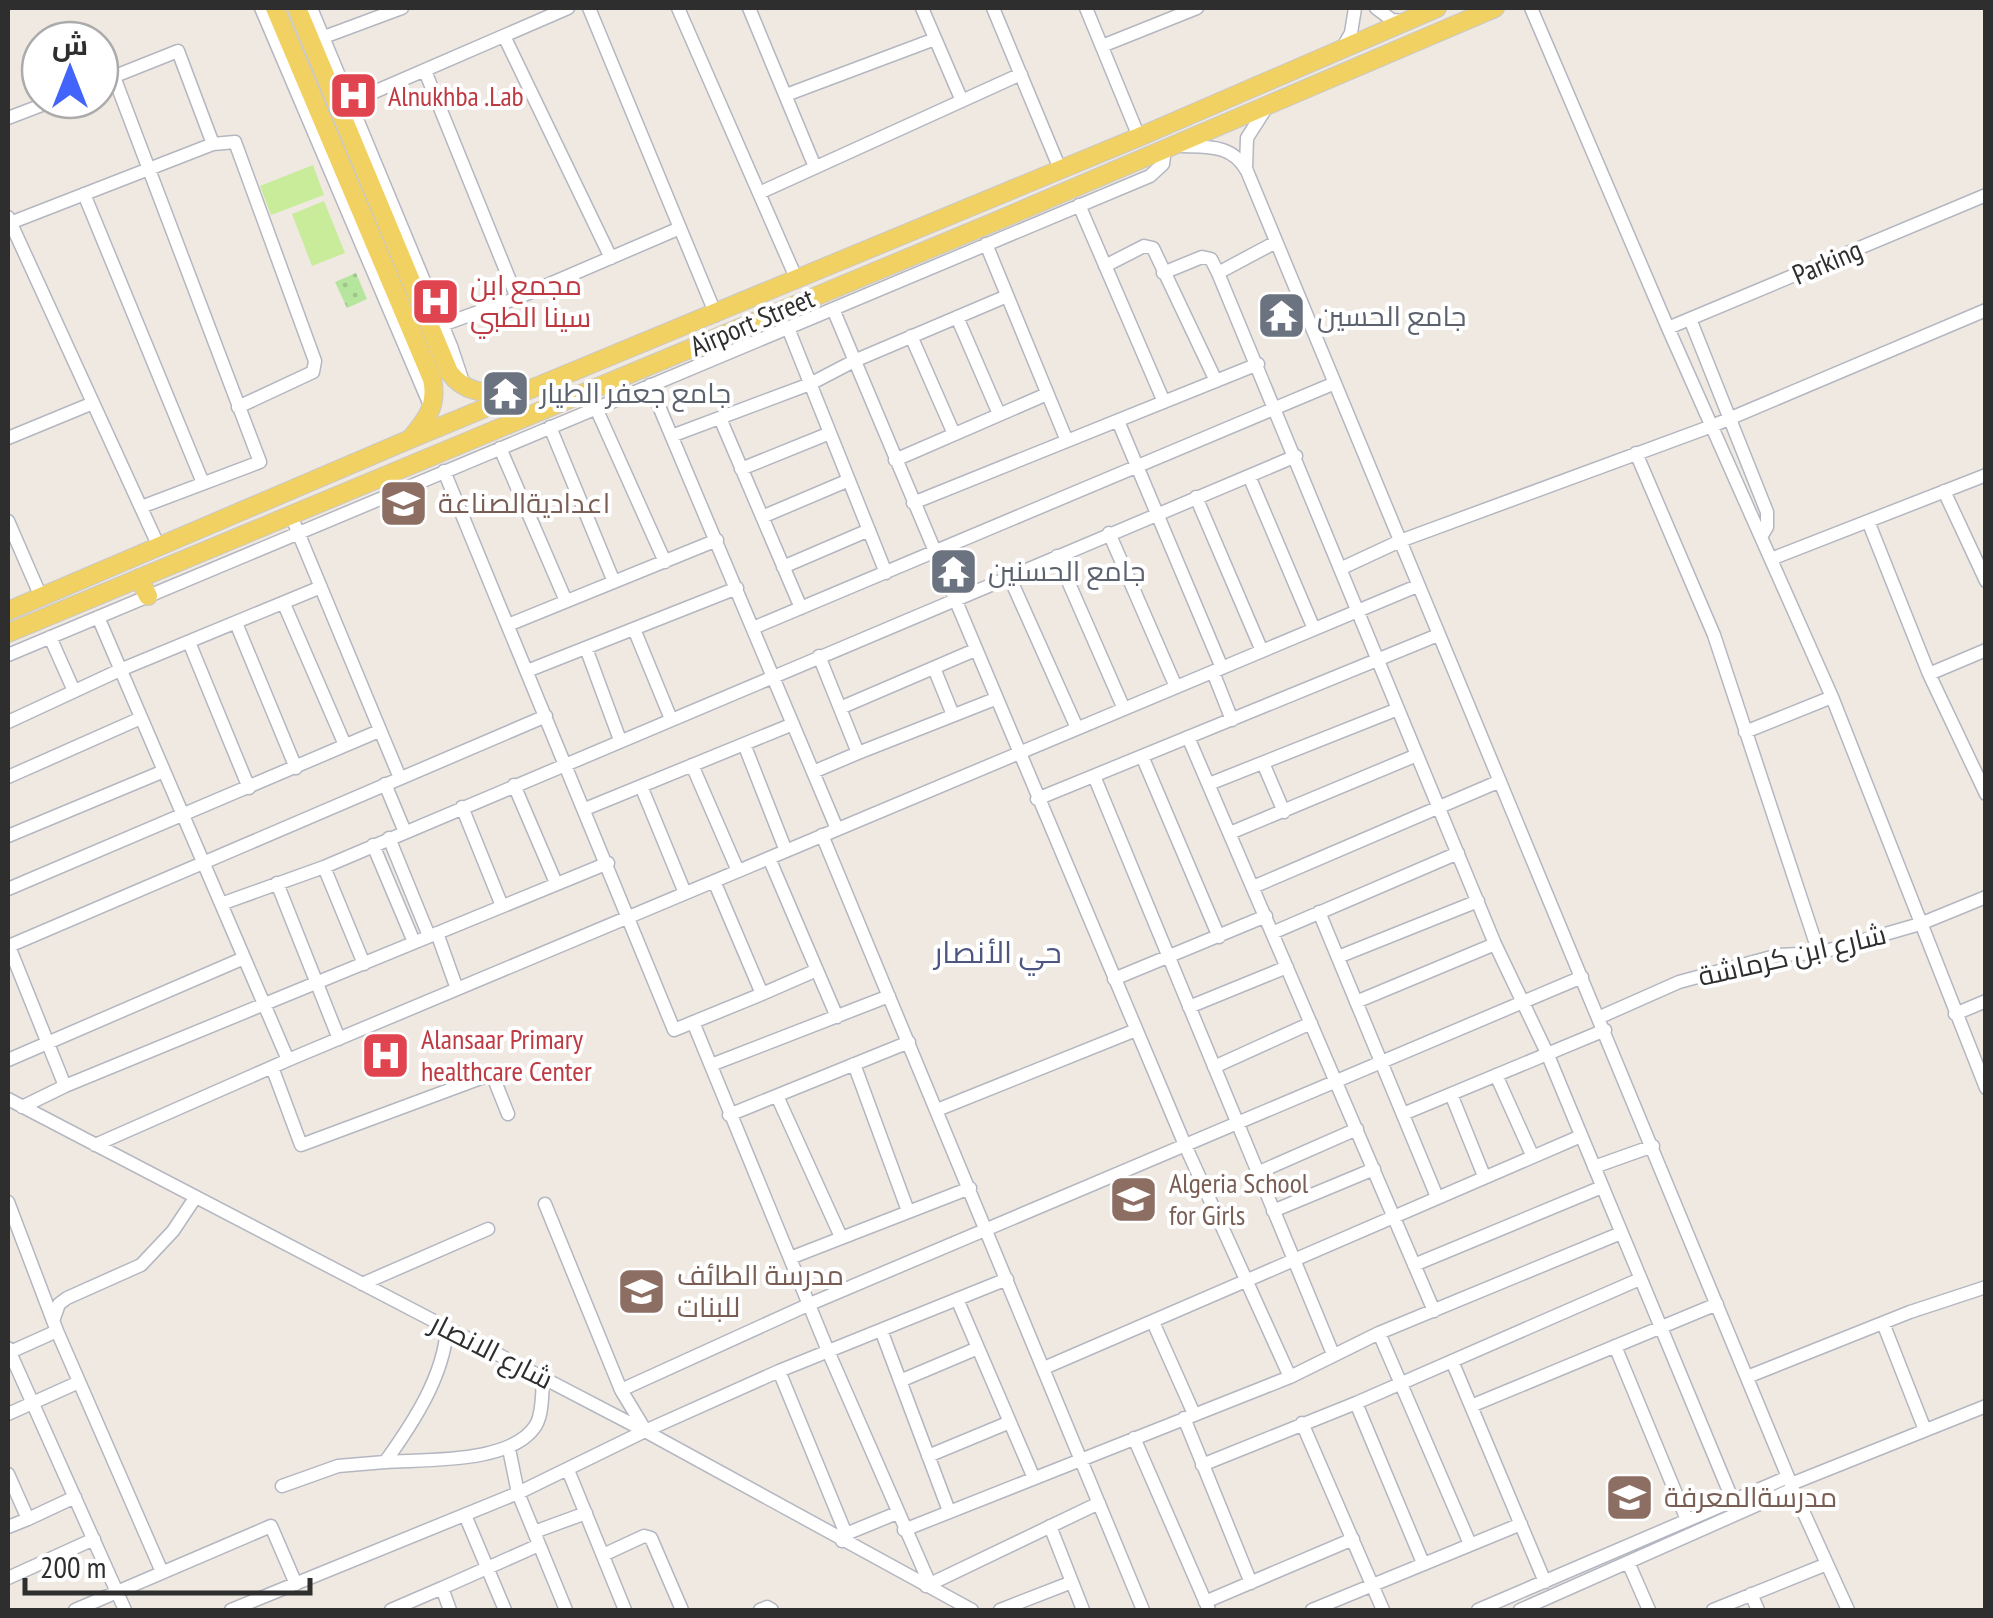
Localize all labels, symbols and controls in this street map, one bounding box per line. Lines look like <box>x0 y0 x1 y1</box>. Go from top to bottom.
north arrow <box>20 20 120 120</box>
text: ش <box>52 26 88 63</box>
hospital icon: Alnukhba .Lab <box>327 70 379 122</box>
place label: Alnukhba .Lab <box>388 77 524 114</box>
street label: Parking <box>1786 230 1867 293</box>
place label: مجمع ابن سينا الطبي <box>470 266 591 339</box>
hospital icon: مجمع ابن سينا الطبي <box>409 275 461 327</box>
street label: Airport Street <box>684 279 820 364</box>
temple icon: جامع الحسين <box>1256 290 1308 342</box>
place label: جامع الحسين <box>1317 297 1466 335</box>
temple icon: جامع جعفر الطيار <box>479 367 531 419</box>
place label: جامع جعفر الطيار <box>538 374 731 412</box>
school or university icon: اعداديةالصناعة <box>377 477 429 529</box>
place label: اعداديةالصناعة <box>438 484 610 521</box>
temple icon: جامع الحسنين <box>927 545 979 597</box>
place label: جامع الحسنين <box>988 552 1146 590</box>
street label: شارع ابن كرماشة <box>1694 915 1890 995</box>
district label: حي الأنصار <box>932 932 1062 976</box>
place label: Alansaar Primary healthcare Center <box>421 1020 592 1089</box>
hospital icon: Alansaar Primary healthcare Center <box>360 1029 412 1081</box>
place label: Algeria School for Girls <box>1169 1164 1309 1233</box>
school or university icon: Algeria School for Girls <box>1108 1173 1160 1225</box>
place label: مدرسة الطائف للبنات <box>677 1256 844 1325</box>
school or university icon: مدرسة الطائف للبنات <box>616 1265 668 1317</box>
street label: شارع الانصار <box>422 1303 560 1398</box>
school or university icon: مدرسةالمعرفة <box>1603 1471 1655 1523</box>
place label: مدرسةالمعرفة <box>1664 1478 1837 1515</box>
scale bar <box>25 1533 310 1595</box>
text: 200 m <box>40 1547 106 1586</box>

